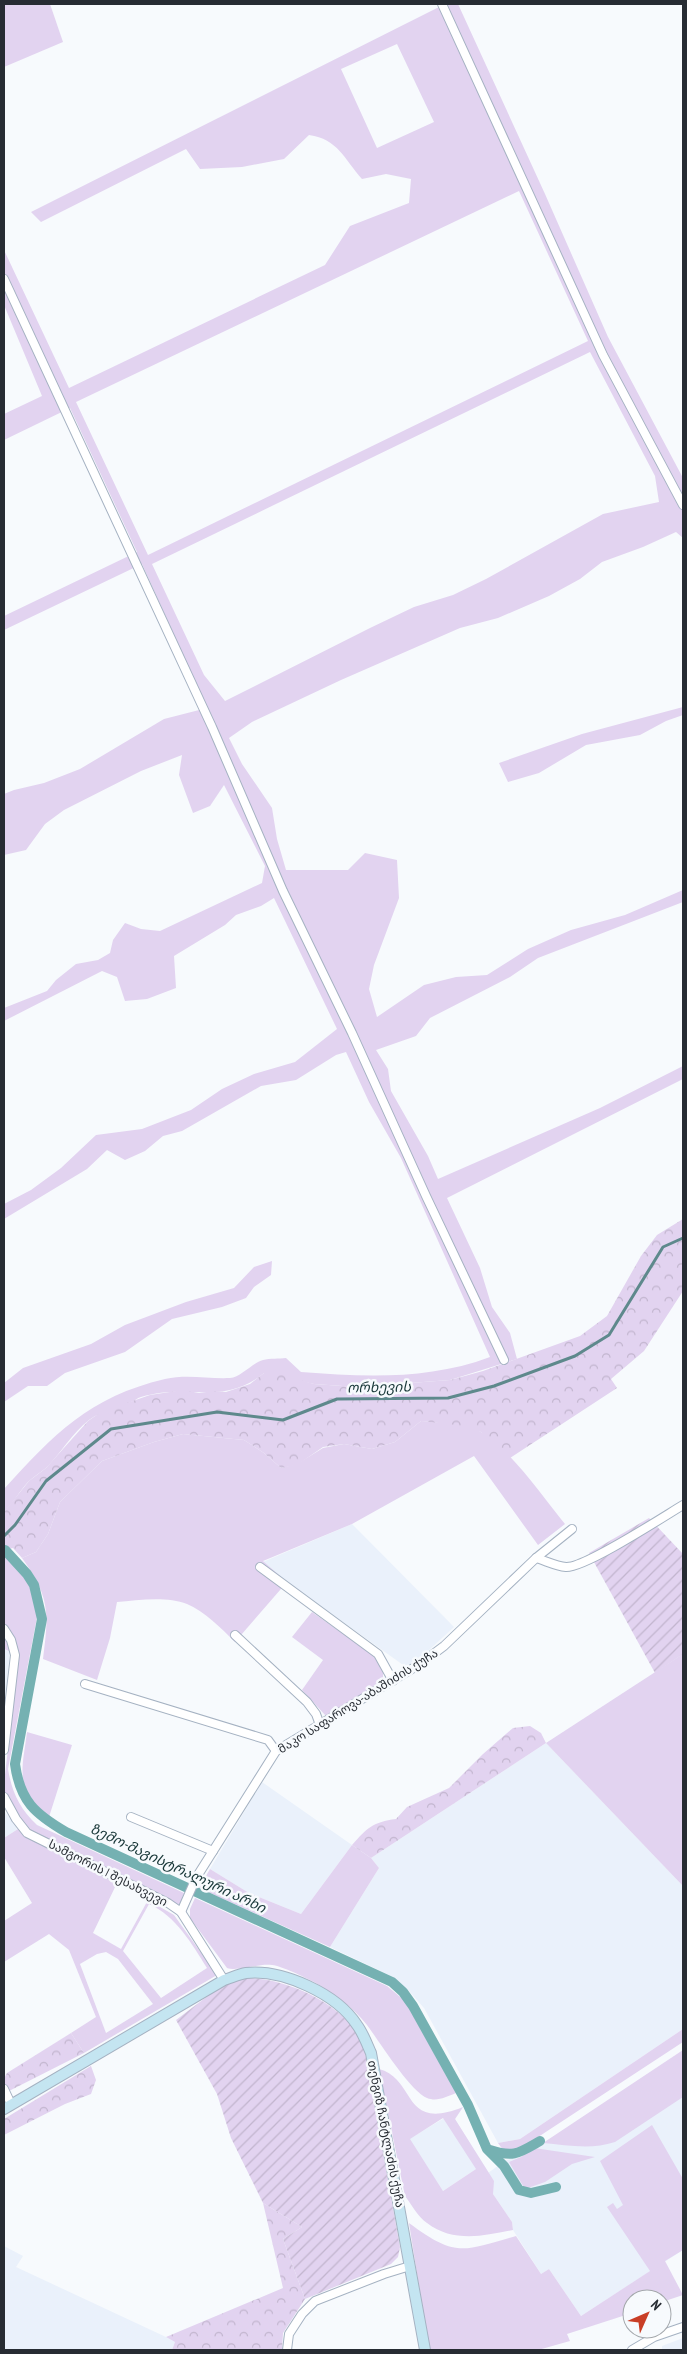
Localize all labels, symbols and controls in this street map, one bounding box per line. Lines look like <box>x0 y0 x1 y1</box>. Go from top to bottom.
water label: ორხევის <box>347 1377 411 1397</box>
street label: მაკო საფაროვა-აბაშიძის ქუჩა <box>275 1645 441 1756</box>
water label: ზემო-მაგისტრალური არხი <box>87 1819 270 1917</box>
street label: სამგორის I შესახვევი <box>46 1836 170 1909</box>
street label: თენგიზ ჩანტლაძის ქუჩა <box>364 2059 408 2209</box>
north arrow <box>622 2289 672 2339</box>
text: N <box>647 2296 665 2314</box>

